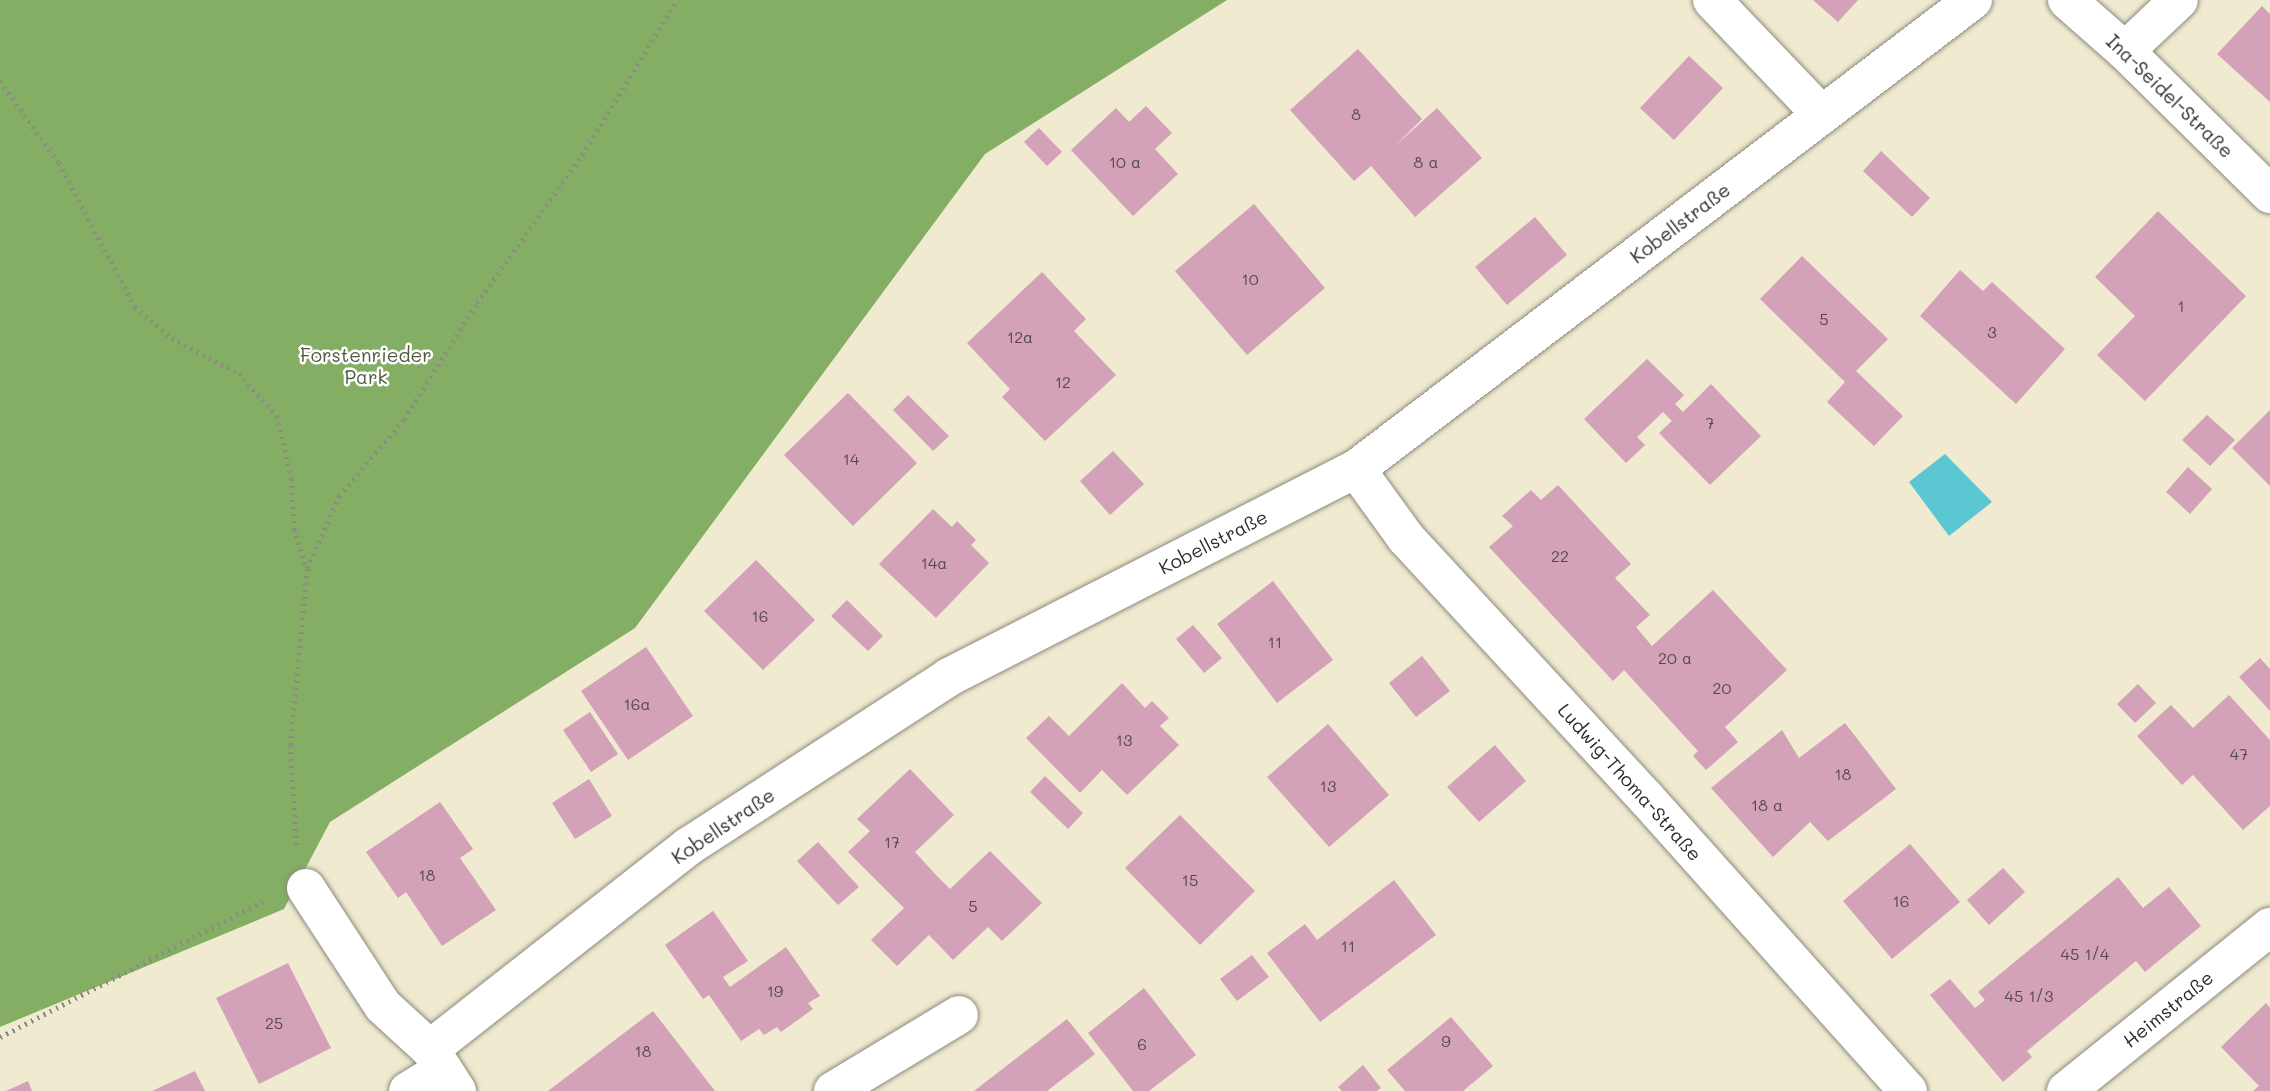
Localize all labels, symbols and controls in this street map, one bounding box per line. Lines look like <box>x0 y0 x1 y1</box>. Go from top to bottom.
street label: Ina-Seidel-Straße <box>2102 30 2238 162</box>
house number: 8 <box>1351 104 1361 124</box>
house number: 10 a <box>1109 152 1141 172</box>
house number: 8 a <box>1414 152 1438 172</box>
street label: Kobellstraße <box>1626 178 1734 268</box>
house number: 10 <box>1241 269 1259 289</box>
house number: 1 <box>2177 296 2185 316</box>
house number: 5 <box>1819 309 1829 329</box>
house number: 3 <box>1987 322 1997 342</box>
house number: 12a <box>1007 327 1033 347</box>
park label: Forstenrieder Park <box>300 344 432 388</box>
house number: 12 <box>1055 372 1071 392</box>
house number: 7 <box>1706 413 1714 433</box>
house number: 14 <box>843 449 859 469</box>
street label: Kobellstraße <box>1155 505 1271 579</box>
house number: 22 <box>1551 546 1569 566</box>
house number: 14a <box>921 553 947 573</box>
house number: 16 <box>752 606 768 626</box>
house number: 11 <box>1268 632 1282 652</box>
house number: 20 a <box>1658 648 1692 668</box>
house number: 20 <box>1713 678 1731 698</box>
house number: 16a <box>624 694 650 714</box>
street label: Ludwig-Thoma-Straße <box>1553 699 1707 865</box>
house number: 13 <box>1116 730 1132 750</box>
house number: 47 <box>2230 744 2248 764</box>
house number: 18 <box>1835 764 1851 784</box>
house number: 13 <box>1320 776 1336 796</box>
street label: Kobellstraße <box>667 783 779 869</box>
house number: 18 a <box>1751 795 1783 815</box>
house number: 17 <box>884 832 900 852</box>
house number: 18 <box>419 865 435 885</box>
house number: 15 <box>1182 870 1198 890</box>
house number: 16 <box>1893 891 1909 911</box>
house number: 5 <box>968 896 978 916</box>
house number: 11 <box>1341 936 1355 956</box>
house number: 45 1/4 <box>2061 944 2109 964</box>
street label: Heimstraße <box>2118 966 2218 1052</box>
house number: 19 <box>767 981 783 1001</box>
house number: 45 1/3 <box>2005 986 2053 1006</box>
house number: 25 <box>265 1013 283 1033</box>
house number: 9 <box>1441 1031 1451 1051</box>
house number: 6 <box>1137 1034 1147 1054</box>
house number: 18 <box>635 1041 651 1061</box>

